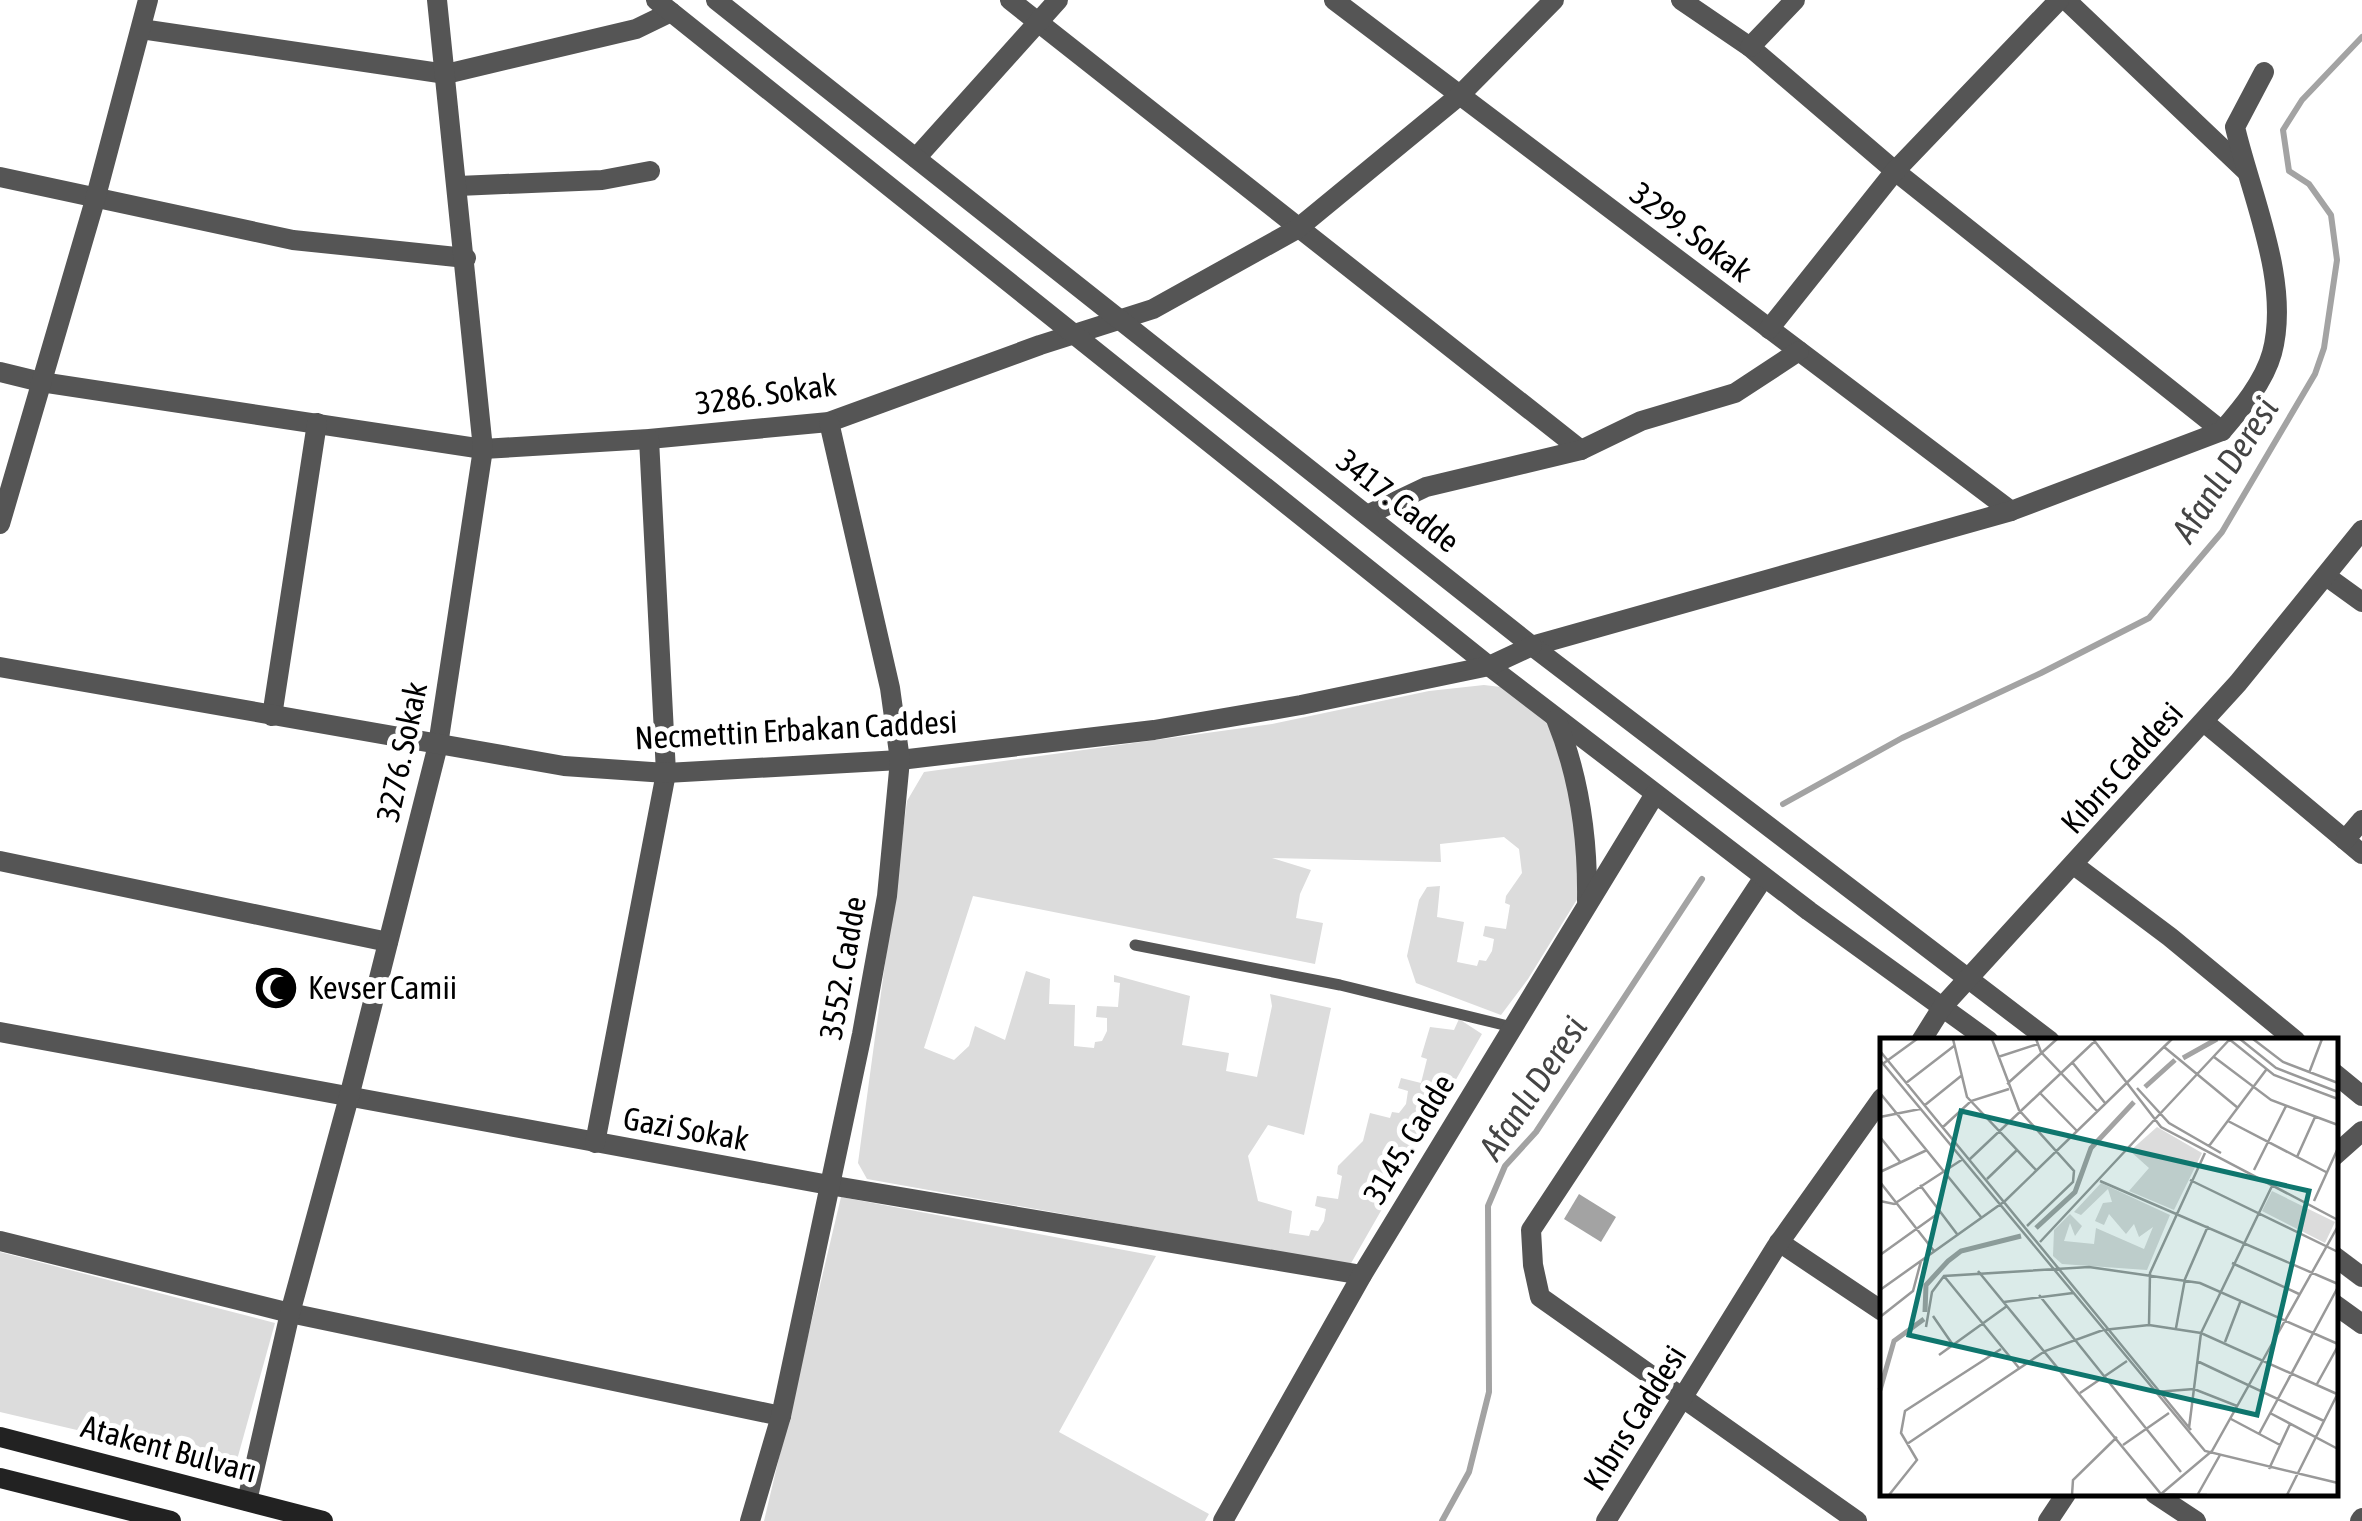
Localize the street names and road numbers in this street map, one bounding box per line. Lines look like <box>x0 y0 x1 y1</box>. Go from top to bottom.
street label: 3299. Sokak <box>1624 174 1759 289</box>
street label: 3286. Sokak <box>693 365 839 422</box>
street label: 3417. Cadde <box>1330 442 1467 560</box>
street label: 3276. Sokak <box>369 679 434 825</box>
street label: Kıbrıs Caddesi <box>2053 695 2190 841</box>
street label: Necmettin Erbakan Caddesi <box>634 703 958 756</box>
street label: 3552. Cadde <box>812 894 873 1042</box>
street label: 3145. Cadde <box>1356 1067 1462 1210</box>
street label: Gazi Sokak <box>621 1099 752 1158</box>
street label: Kıbrıs Caddesi <box>1576 1339 1694 1497</box>
street label: Atakent Bulvarı <box>77 1407 261 1490</box>

